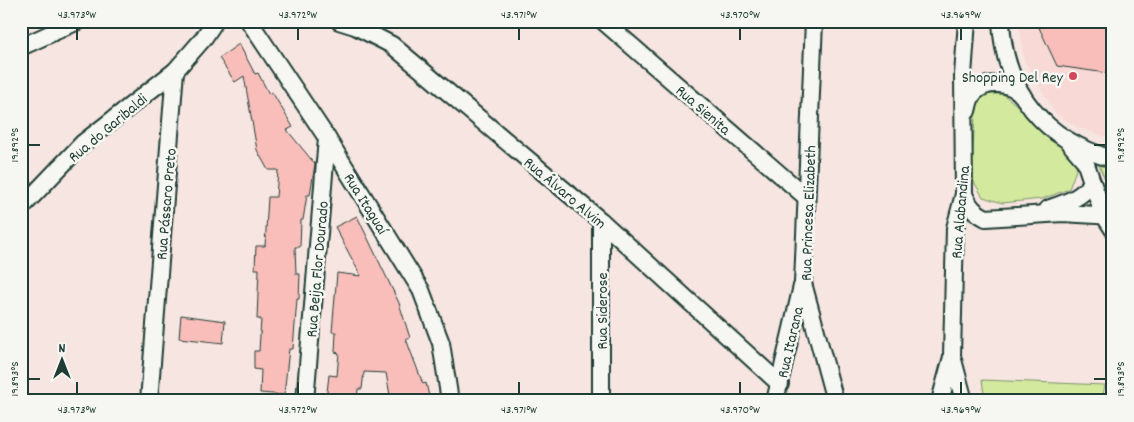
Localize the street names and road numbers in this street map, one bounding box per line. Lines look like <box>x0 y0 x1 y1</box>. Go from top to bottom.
street label: Rua Sienita <box>670 80 735 142</box>
street label: Rua do Garibaldi <box>64 89 153 169</box>
street label: Rua Princesa Elizabeth <box>796 145 823 281</box>
street label: Rua Pássaro Preto <box>151 147 184 261</box>
street label: Rua Álvaro Alvim <box>518 152 611 236</box>
street label: Rua Alabandina <box>946 164 977 260</box>
street label: Rua Itaguaí <box>337 169 393 240</box>
street label: Rua Beija Flor Dourado <box>301 200 336 338</box>
street label: Rua Siderose <box>592 272 615 350</box>
street label: Rua Itarana <box>772 304 811 381</box>

